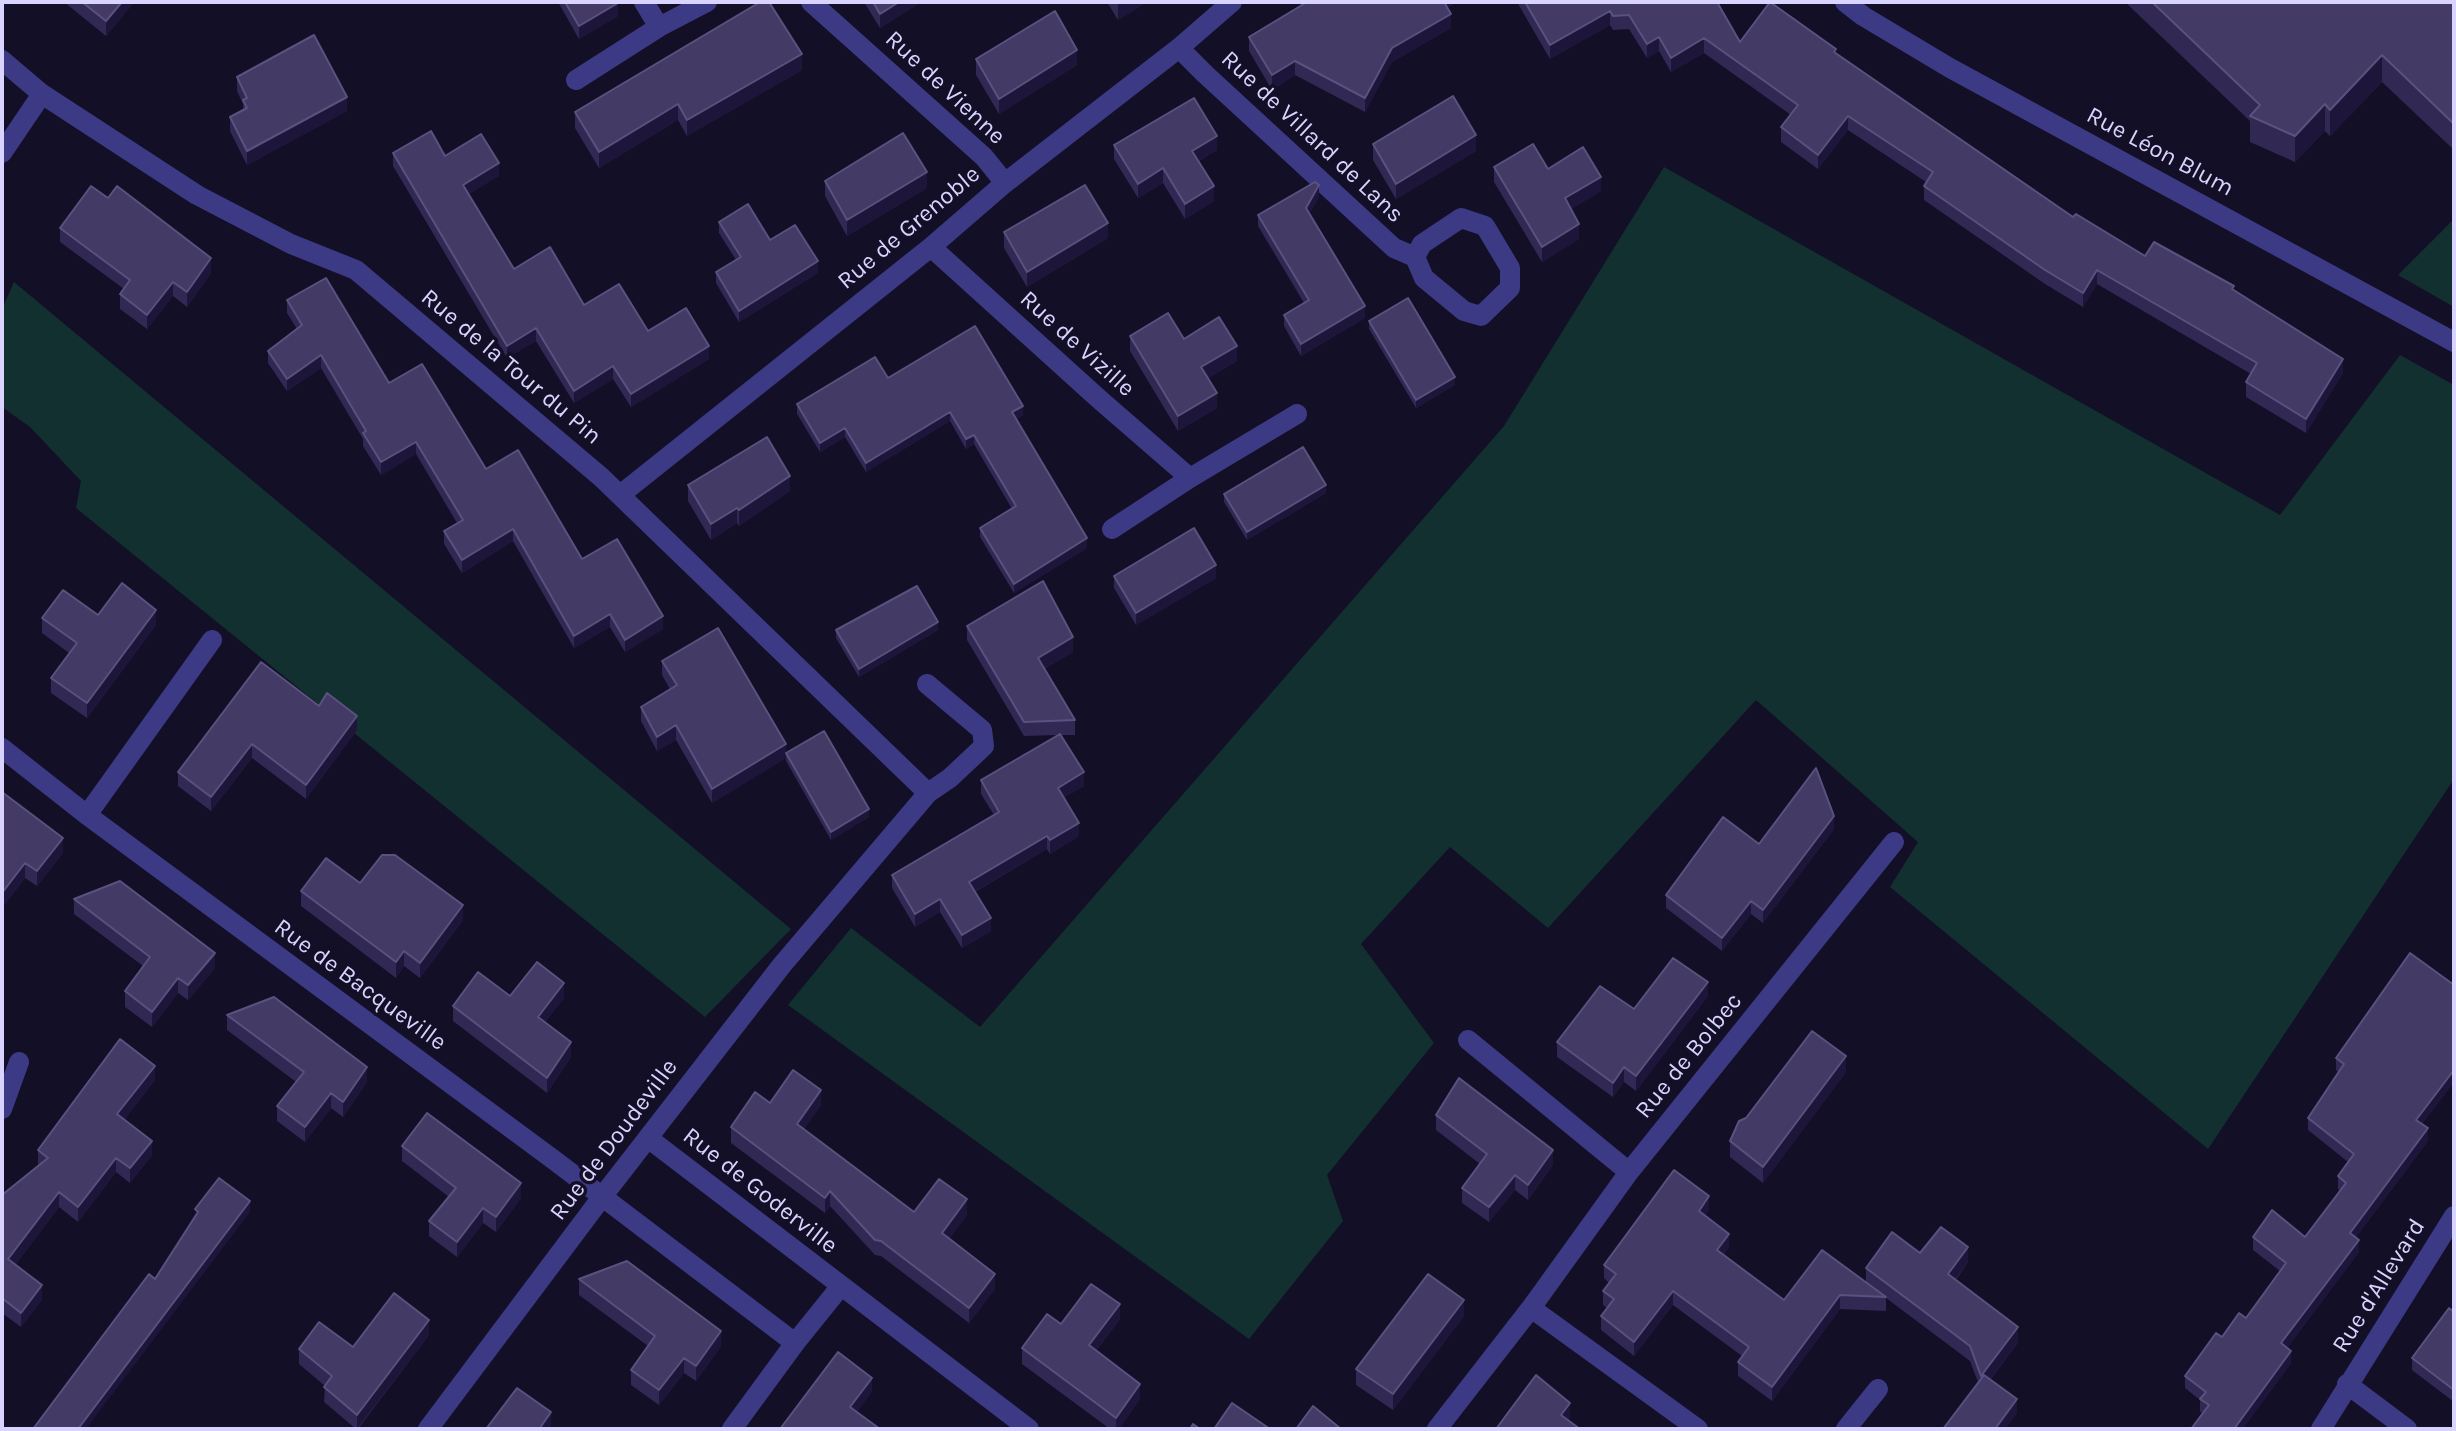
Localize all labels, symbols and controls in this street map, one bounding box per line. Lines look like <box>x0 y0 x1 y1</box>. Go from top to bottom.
street label: Rue de Vienne <box>879 25 1011 151</box>
street label: Rue de Villard de Lans <box>1215 45 1409 229</box>
street label: Rue Léon Blum <box>2081 101 2239 203</box>
street label: Rue de Grenoble <box>832 160 986 296</box>
street label: Rue de la Tour du Pin <box>415 283 607 451</box>
street label: Rue de Vizille <box>1014 285 1140 403</box>
street label: Rue de Bacqueville <box>268 913 452 1057</box>
street label: Rue de Bolbec <box>1630 987 1748 1125</box>
street label: Rue de Doudeville <box>544 1054 684 1226</box>
street label: Rue de Goderville <box>677 1122 843 1260</box>
street label: Rue d'Allevard <box>2326 1214 2432 1358</box>

